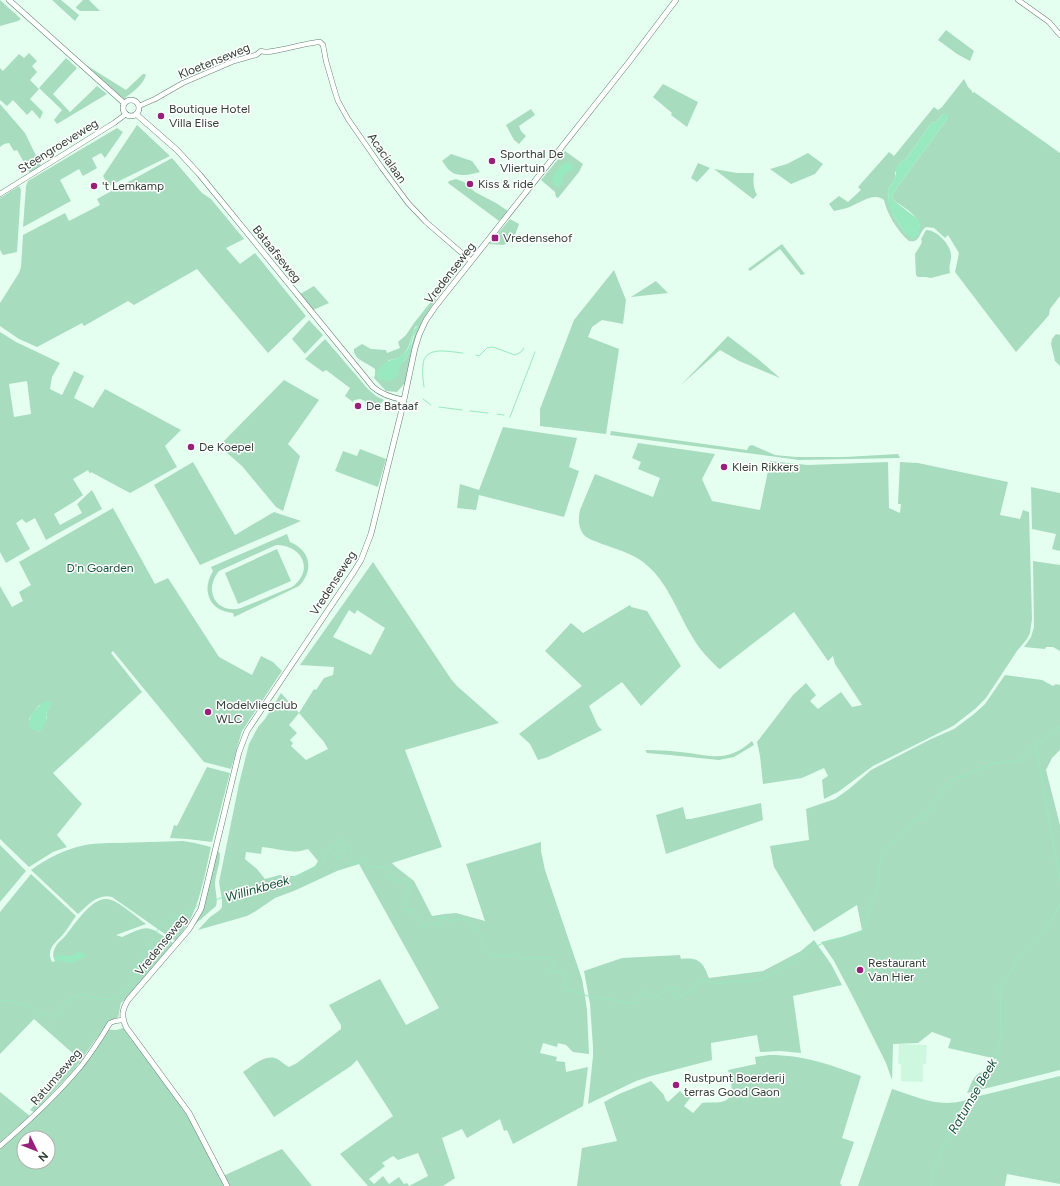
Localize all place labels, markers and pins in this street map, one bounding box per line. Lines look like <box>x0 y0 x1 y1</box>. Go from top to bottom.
place label: Boutique Hotel Villa Elise <box>169 102 250 130</box>
marker: Boutique Hotel Villa Elise <box>156 111 166 121</box>
place label: Sporthal De Vliertuin <box>500 147 564 175</box>
marker: Sporthal De Vliertuin <box>487 156 497 166</box>
place label: Kiss & ride <box>478 177 534 191</box>
place label: 't Lemkamp <box>102 179 164 193</box>
marker: Kiss & ride <box>465 179 475 189</box>
marker: 't Lemkamp <box>89 181 99 191</box>
place label: Vredensehof <box>503 231 573 245</box>
marker: Vredensehof <box>490 233 500 243</box>
place label: De Bataaf <box>366 399 419 413</box>
marker: De Bataaf <box>353 401 363 411</box>
place label: De Koepel <box>199 440 254 454</box>
marker: De Koepel <box>186 442 196 452</box>
place label: Klein Rikkers <box>732 460 799 474</box>
marker: Klein Rikkers <box>719 462 729 472</box>
place label: Modelvliegclub WLC <box>216 698 297 726</box>
marker: Modelvliegclub WLC <box>203 707 213 717</box>
place label: Restaurant Van Hier <box>868 956 927 984</box>
marker: Restaurant Van Hier <box>855 965 865 975</box>
place label: Rustpunt Boerderij terras Good Gaon <box>684 1071 785 1099</box>
marker: Rustpunt Boerderij terras Good Gaon <box>671 1080 681 1090</box>

